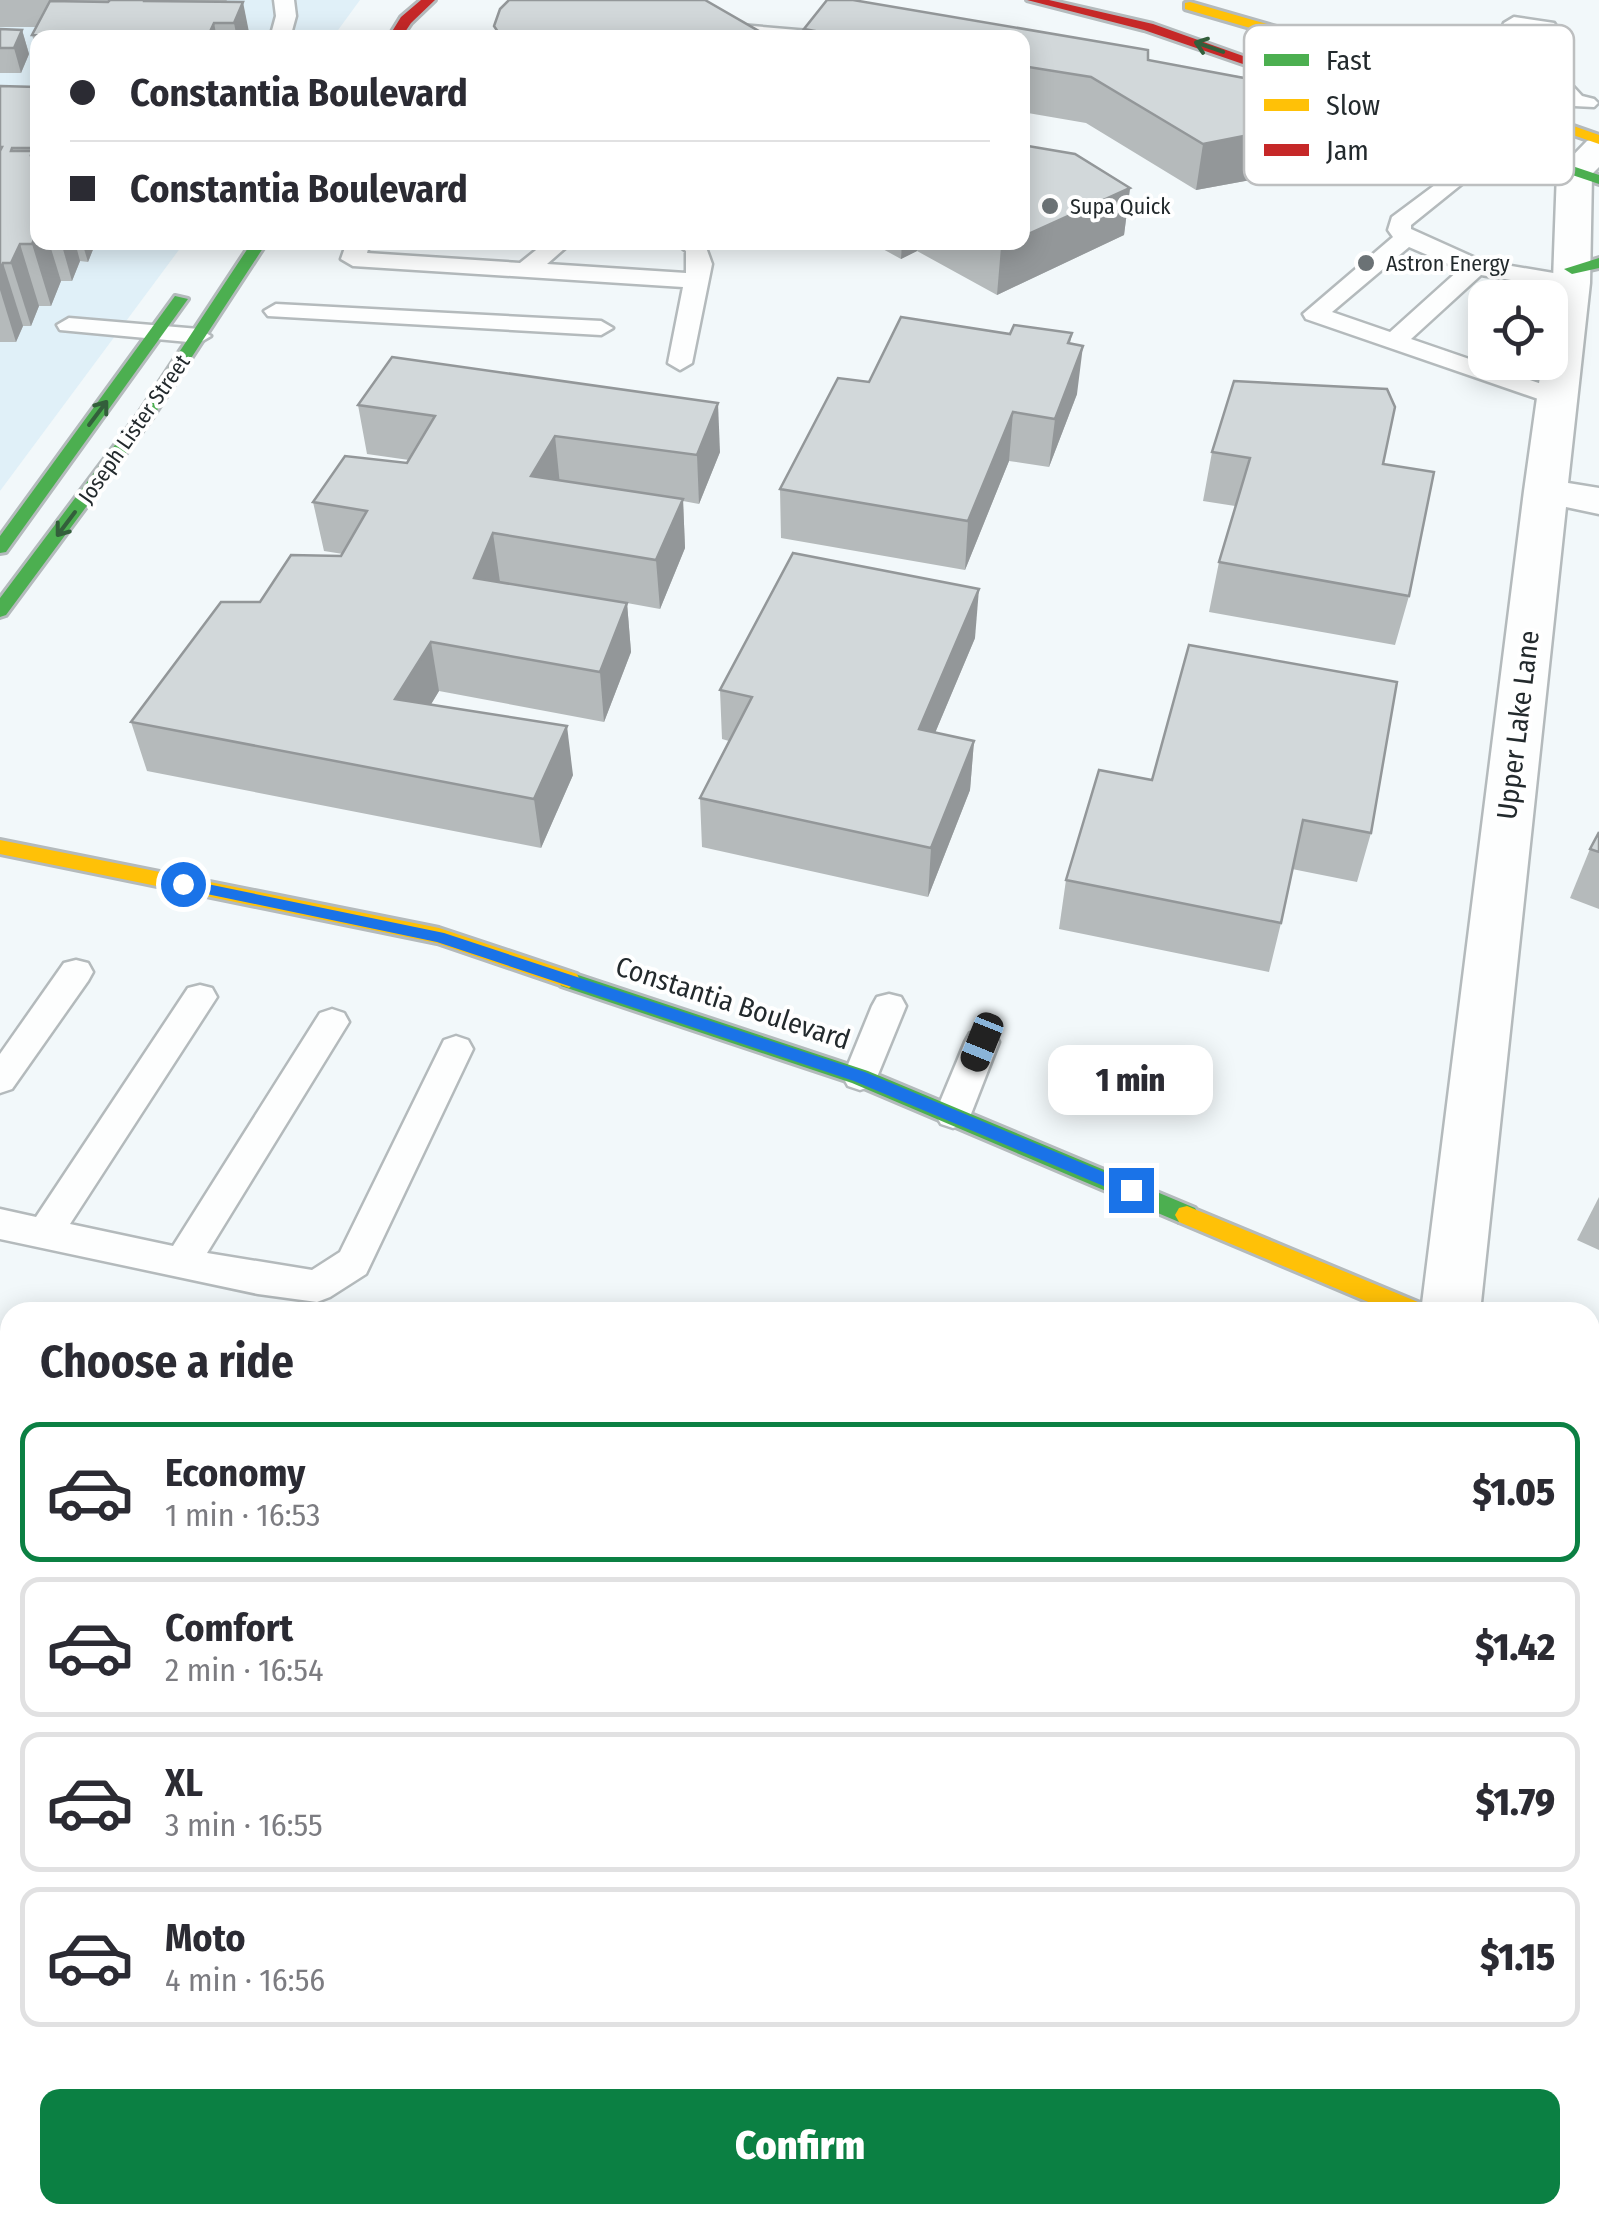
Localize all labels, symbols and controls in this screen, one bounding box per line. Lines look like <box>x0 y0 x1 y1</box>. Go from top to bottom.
legend <box>1244 25 1574 185</box>
one-way arrow <box>1193 37 1225 55</box>
text: Fast <box>1326 44 1372 77</box>
text: Constantia Boulevard <box>130 70 468 116</box>
text: Slow <box>1326 89 1380 122</box>
text: Jam <box>1326 134 1369 167</box>
text: Constantia Boulevard <box>130 166 468 212</box>
place label: Supa Quick <box>1070 193 1171 220</box>
marker: Supa Quick <box>1039 195 1061 217</box>
place label: Astron Energy <box>1386 250 1510 277</box>
marker: Astron Energy <box>1355 252 1377 274</box>
map controls <box>1468 280 1568 380</box>
button: locate <box>1468 280 1568 380</box>
street label: Joseph Lister Street <box>73 349 196 509</box>
one-way arrow <box>88 400 109 427</box>
one-way arrow <box>55 510 76 537</box>
street label: Upper Lake Lane <box>1490 629 1546 821</box>
route start <box>161 862 206 907</box>
street label: Constantia Boulevard <box>612 950 854 1056</box>
car <box>957 1009 1007 1075</box>
callout: 1 min <box>1048 1045 1214 1115</box>
text: 1 min <box>1096 1061 1165 1099</box>
route end <box>1109 1168 1154 1213</box>
text: Choose a ride <box>40 1335 294 1389</box>
icon: car <box>45 1447 135 1537</box>
text: Economy <box>165 1450 305 1496</box>
text: $1.05 <box>1473 1469 1555 1515</box>
text: 1 min · 16:53 <box>165 1496 321 1534</box>
icon: car <box>45 1602 135 1692</box>
text: Comfort <box>165 1605 293 1651</box>
text: $1.42 <box>1475 1624 1555 1670</box>
text: 2 min · 16:54 <box>165 1651 323 1689</box>
icon: car <box>45 1757 135 1847</box>
text: XL <box>165 1760 203 1806</box>
text: $1.79 <box>1476 1779 1555 1825</box>
text: 3 min · 16:55 <box>165 1806 323 1844</box>
icon: car <box>45 1912 135 2002</box>
text: Moto <box>165 1915 246 1961</box>
text: $1.15 <box>1480 1934 1555 1980</box>
text: 4 min · 16:56 <box>165 1961 325 1999</box>
button: Confirm <box>40 2089 1560 2204</box>

